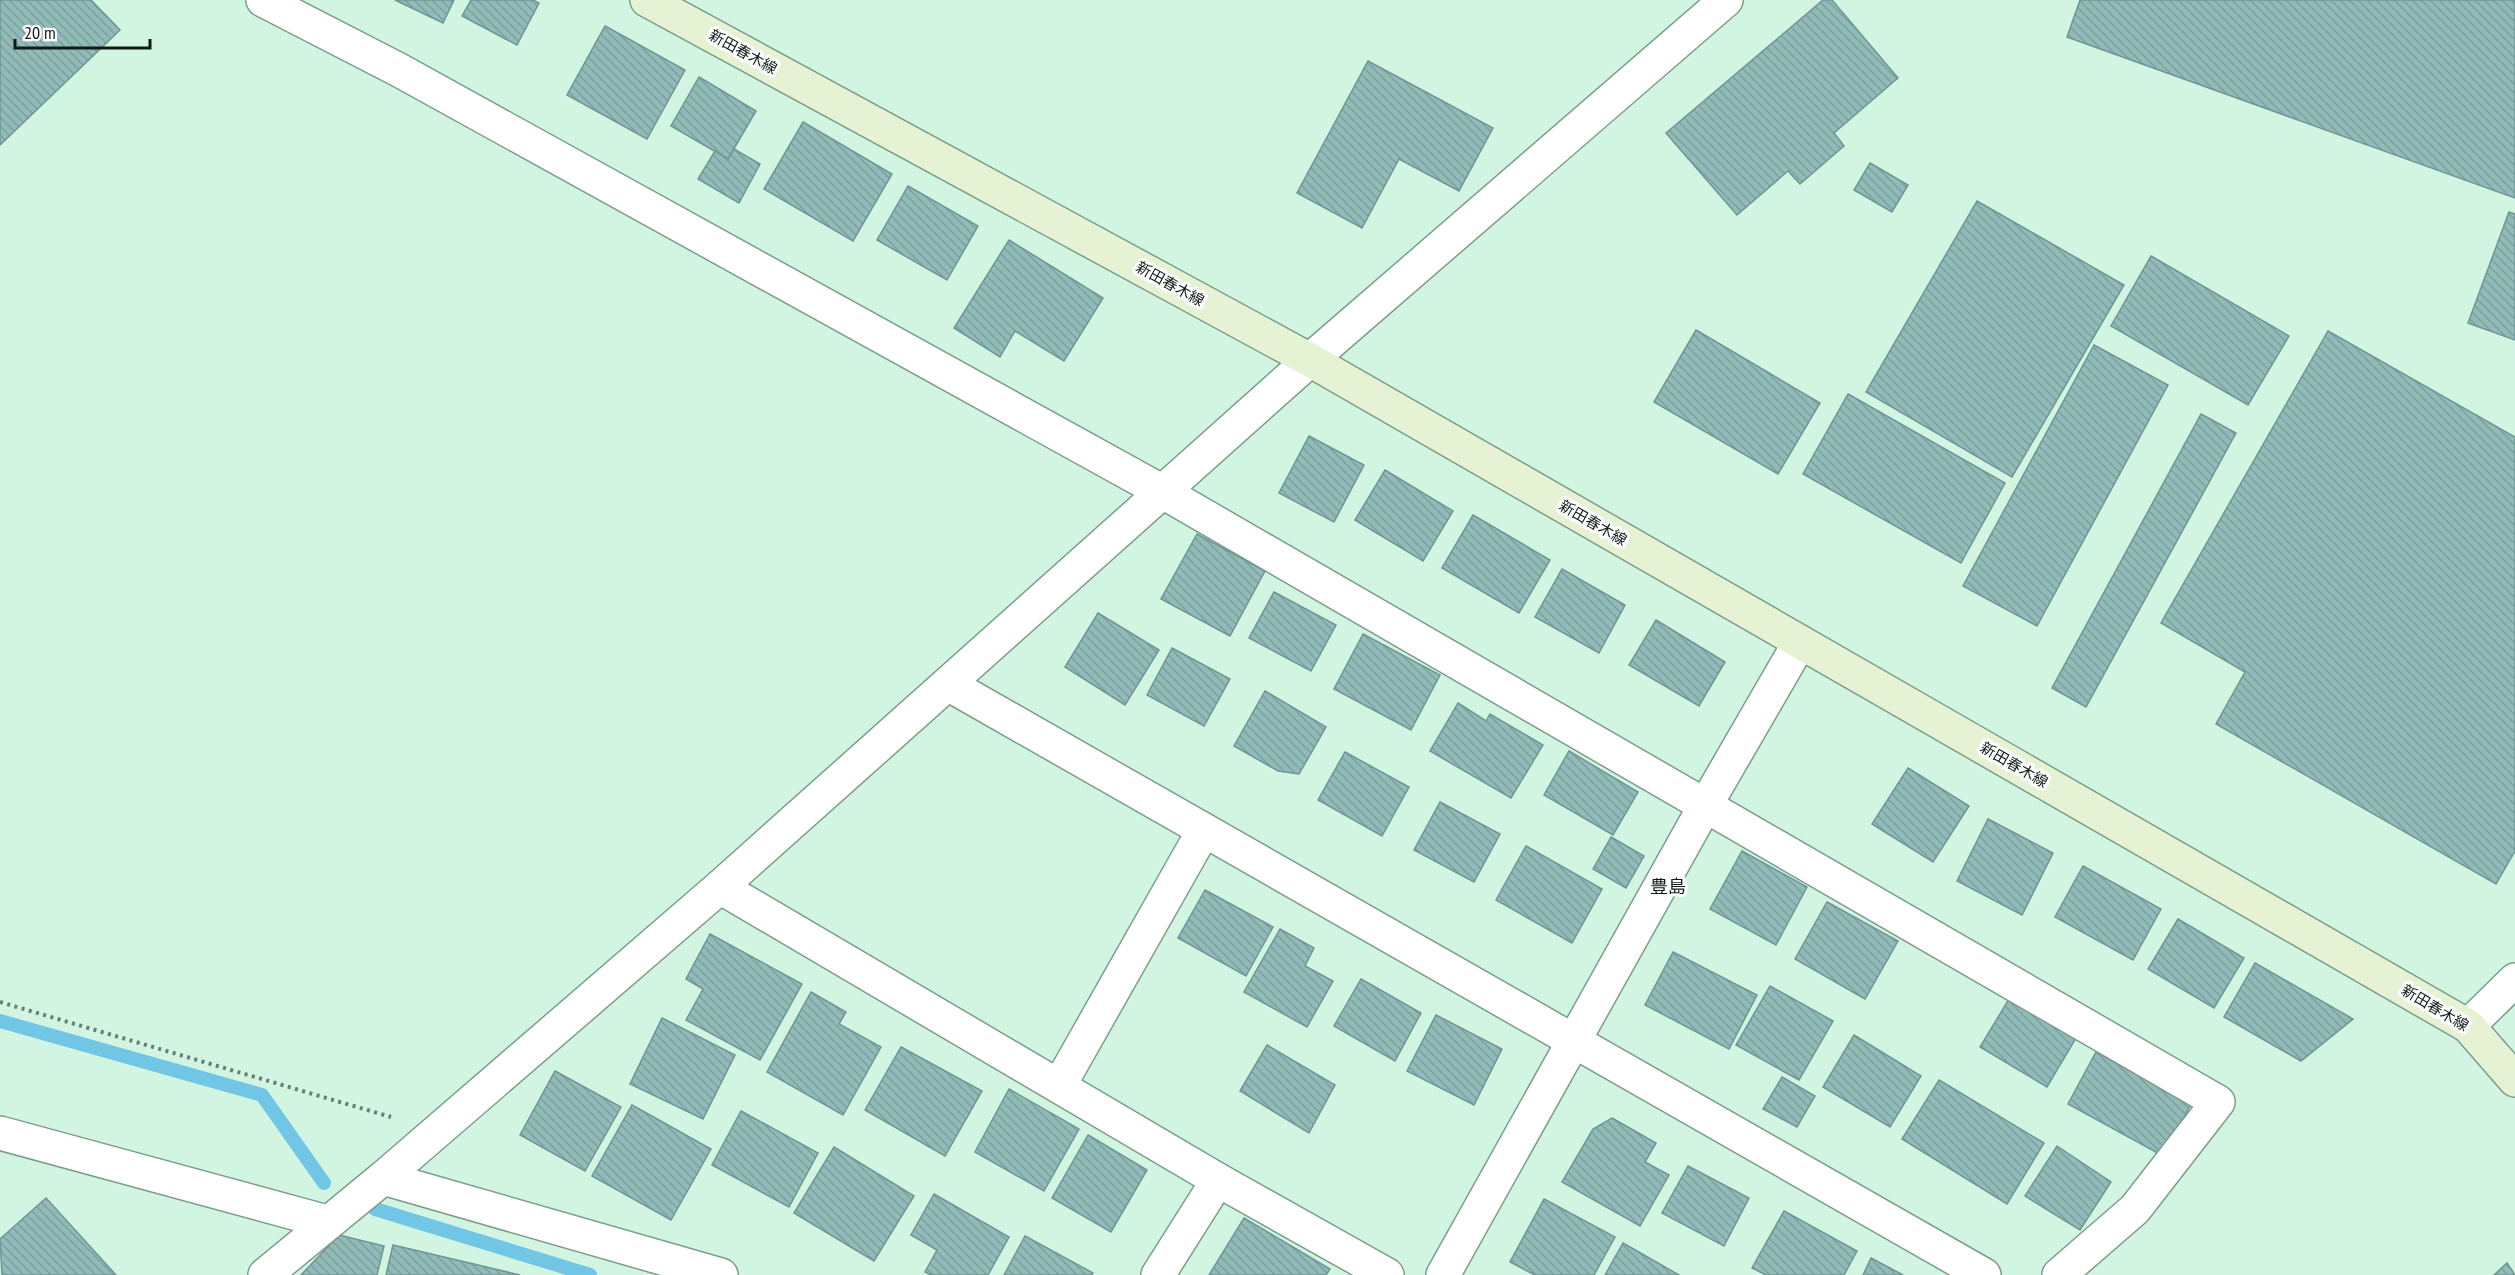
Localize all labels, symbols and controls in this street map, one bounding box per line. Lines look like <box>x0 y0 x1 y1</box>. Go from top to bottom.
scale bar <box>15 12 150 50</box>
text: 20 m <box>24 21 56 44</box>
street label: 新田春木線 <box>706 25 781 78</box>
street label: 新田春木線 <box>1133 257 1208 310</box>
street label: 新田春木線 <box>1556 496 1630 550</box>
street label: 新田春木線 <box>1977 738 2051 792</box>
district label: 豊島 <box>1650 875 1686 898</box>
street label: 新田春木線 <box>2398 980 2472 1035</box>

